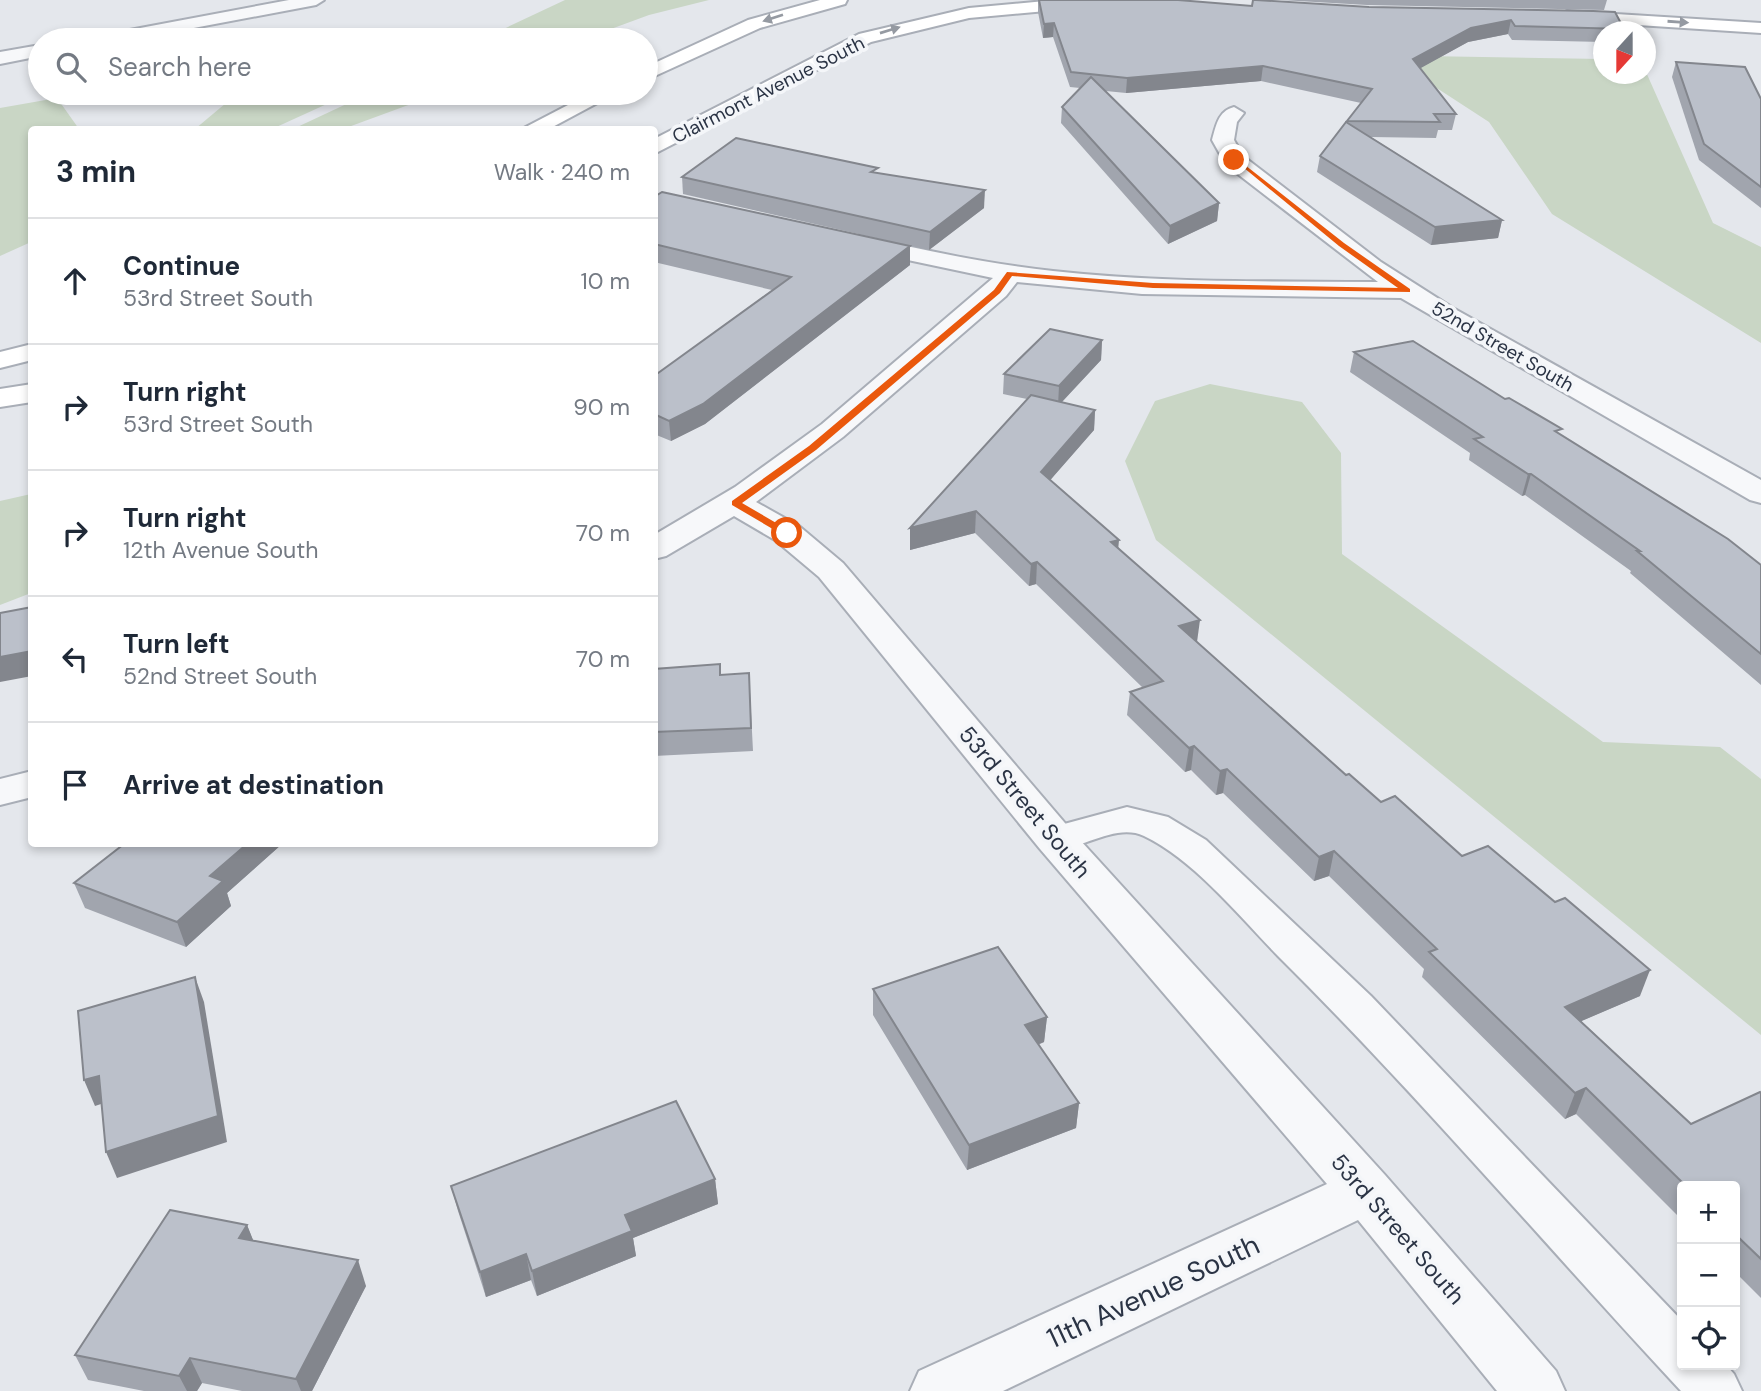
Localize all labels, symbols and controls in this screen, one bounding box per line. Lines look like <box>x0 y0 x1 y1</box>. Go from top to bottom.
one-way arrow <box>762 13 783 23</box>
one-way arrow <box>1667 17 1689 28</box>
north arrow <box>1593 21 1656 84</box>
one-way arrow <box>880 25 901 35</box>
search box <box>28 28 658 105</box>
street label: Clairmont Avenue South <box>668 30 869 149</box>
icon: search <box>52 48 90 86</box>
text: Search here <box>108 50 251 84</box>
route end <box>1218 144 1249 175</box>
text: 3 min <box>56 152 136 191</box>
text: Walk · 240 m <box>494 157 630 187</box>
text: Continue <box>123 249 240 283</box>
icon: ahead <box>56 262 94 300</box>
text: 10 m <box>580 266 630 296</box>
text: 53rd Street South <box>123 283 313 313</box>
street label: 52nd Street South <box>1427 295 1579 397</box>
text: Turn right <box>123 375 247 409</box>
icon: right <box>56 388 94 426</box>
text: 90 m <box>573 392 630 422</box>
text: 53rd Street South <box>123 409 313 439</box>
text: Turn right <box>123 501 247 535</box>
icon: right <box>56 514 94 552</box>
route start <box>771 517 802 548</box>
text: 70 m <box>576 518 630 548</box>
text: 12th Avenue South <box>123 535 318 565</box>
text: Turn left <box>123 627 230 661</box>
icon: left <box>56 640 94 678</box>
text: 70 m <box>576 644 630 674</box>
text: 52nd Street South <box>123 661 317 691</box>
street label: 53rd Street South <box>952 720 1098 884</box>
icon: arrive <box>56 766 94 804</box>
text: Arrive at destination <box>123 768 384 802</box>
street label: 53rd Street South <box>1324 1147 1472 1311</box>
map controls <box>1677 1181 1740 1370</box>
button: + <box>1677 1181 1740 1244</box>
street label: 11th Avenue South <box>1041 1226 1266 1357</box>
button: − <box>1677 1244 1740 1307</box>
button: locate <box>1677 1307 1740 1370</box>

